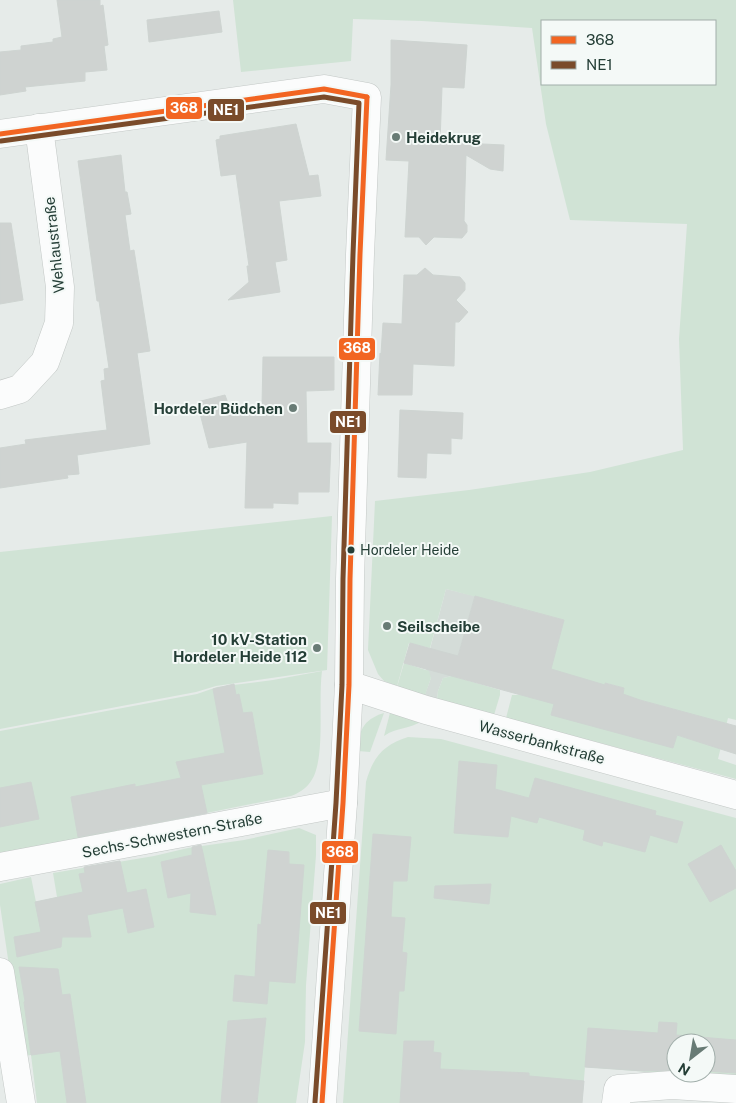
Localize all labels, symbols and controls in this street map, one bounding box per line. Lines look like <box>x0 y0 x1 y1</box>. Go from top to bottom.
legend <box>541 20 716 85</box>
text: 368 <box>586 31 614 48</box>
text: NE1 <box>586 56 613 73</box>
line badge: 368 <box>165 96 203 120</box>
line badge: NE1 <box>207 98 245 122</box>
text: 368 <box>170 100 198 116</box>
text: NE1 <box>213 102 239 118</box>
place label: Heidekrug <box>406 129 482 146</box>
marker: Heidekrug <box>390 131 402 143</box>
street label: Wehlaustraße <box>40 196 68 294</box>
line badge: 368 <box>338 337 376 361</box>
text: 368 <box>343 340 371 356</box>
place label: Hordeler Büdchen <box>153 400 283 417</box>
marker: Hordeler Büdchen <box>287 402 299 414</box>
line badge: NE1 <box>329 410 367 434</box>
text: NE1 <box>335 414 361 430</box>
place label: Hordeler Heide <box>360 542 459 558</box>
marker: Hordeler Heide <box>346 545 356 555</box>
place label: Seilscheibe <box>397 618 480 635</box>
marker: Seilscheibe <box>381 620 393 632</box>
place label: 10 kV-Station Hordeler Heide 112 <box>173 631 307 665</box>
marker: 10 kV-Station Hordeler Heide 112 <box>311 642 323 654</box>
street label: Wasserbankstraße <box>477 717 607 767</box>
street label: Sechs-Schwestern-Straße <box>80 809 264 861</box>
line badge: 368 <box>321 840 359 864</box>
text: 368 <box>326 844 354 860</box>
line badge: NE1 <box>309 901 347 925</box>
text: NE1 <box>315 905 341 921</box>
north arrow <box>666 1033 716 1083</box>
text: N <box>675 1059 693 1079</box>

